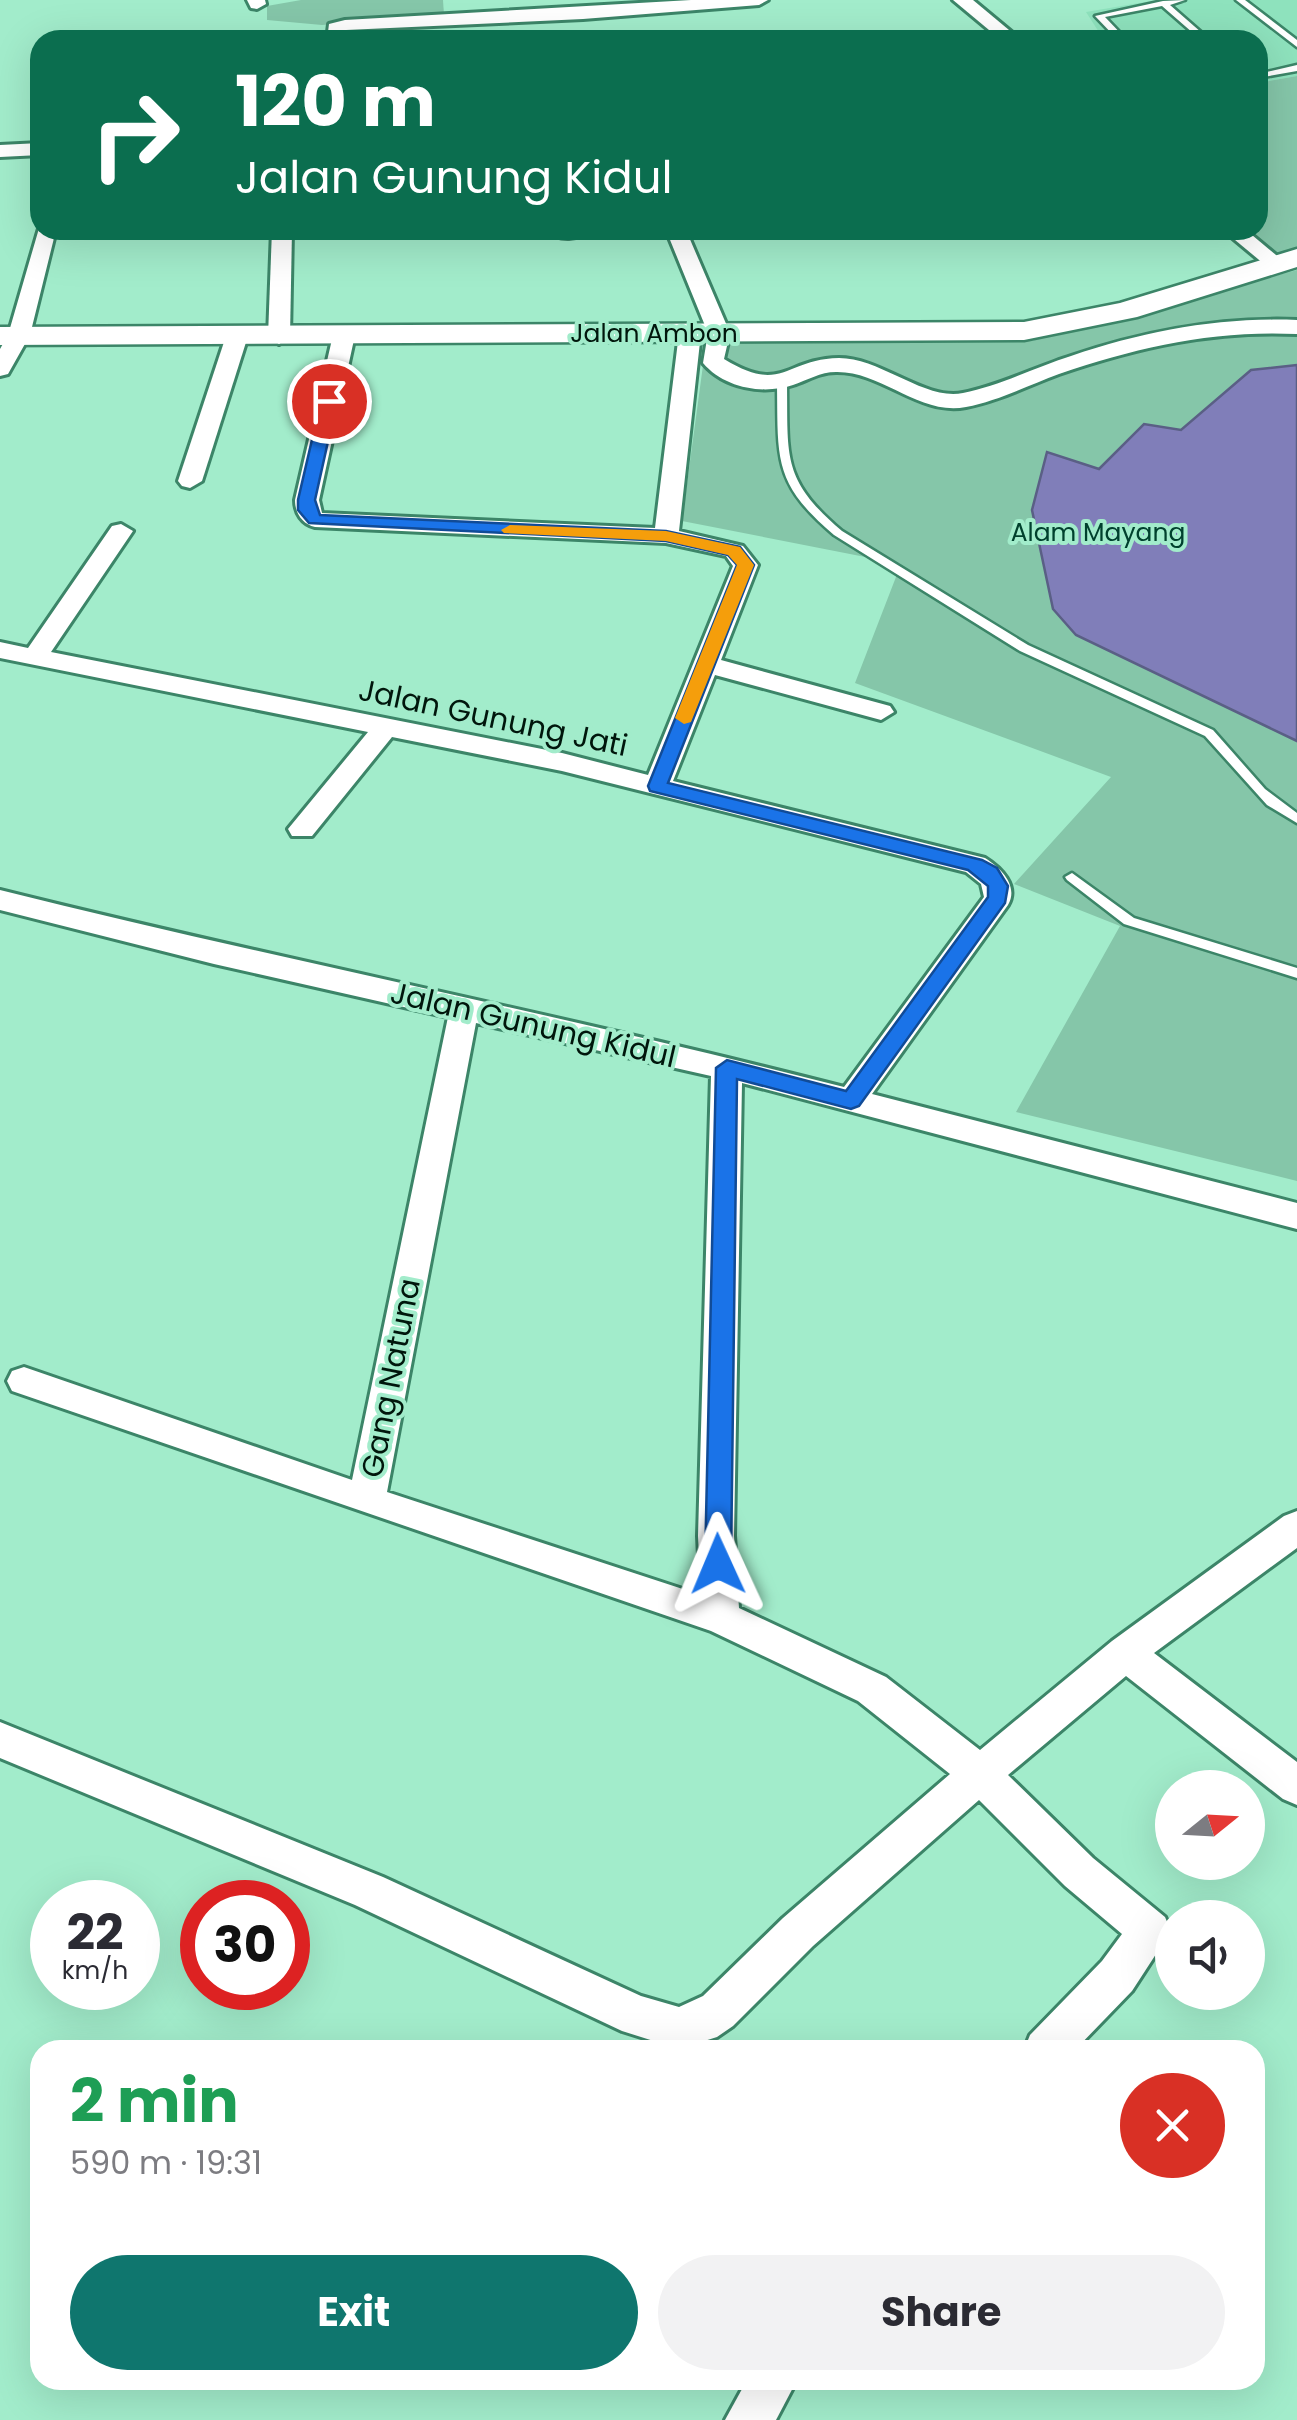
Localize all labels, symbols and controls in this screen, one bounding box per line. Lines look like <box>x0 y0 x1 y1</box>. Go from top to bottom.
text: 120 m <box>235 52 436 151</box>
icon: right <box>70 70 200 200</box>
text: Jalan Gunung Kidul <box>235 146 673 209</box>
street label: Jalan Ambon <box>570 316 738 351</box>
pin <box>287 359 372 444</box>
icon: arrive <box>302 374 357 429</box>
park label: Alam Mayang <box>1011 515 1185 550</box>
street label: Jalan Gunung Jati <box>355 668 632 767</box>
street label: Jalan Gunung Kidul <box>386 971 680 1078</box>
street label: Gang Natuna <box>350 1275 431 1481</box>
position arrow <box>666 1512 770 1616</box>
north arrow <box>1155 1770 1265 1880</box>
map controls <box>1155 1770 1265 2010</box>
speed limit sign: 30 <box>180 1880 310 2010</box>
text: 22 <box>66 1897 124 1968</box>
button: sound <box>1155 1900 1265 2010</box>
text: km/h <box>62 1953 128 1988</box>
text: 2 min <box>70 2059 239 2143</box>
button: close <box>1120 2073 1225 2178</box>
text: 590 m · 19:31 <box>70 2140 262 2185</box>
button: Exit <box>70 2255 638 2370</box>
button: Share <box>658 2255 1225 2370</box>

